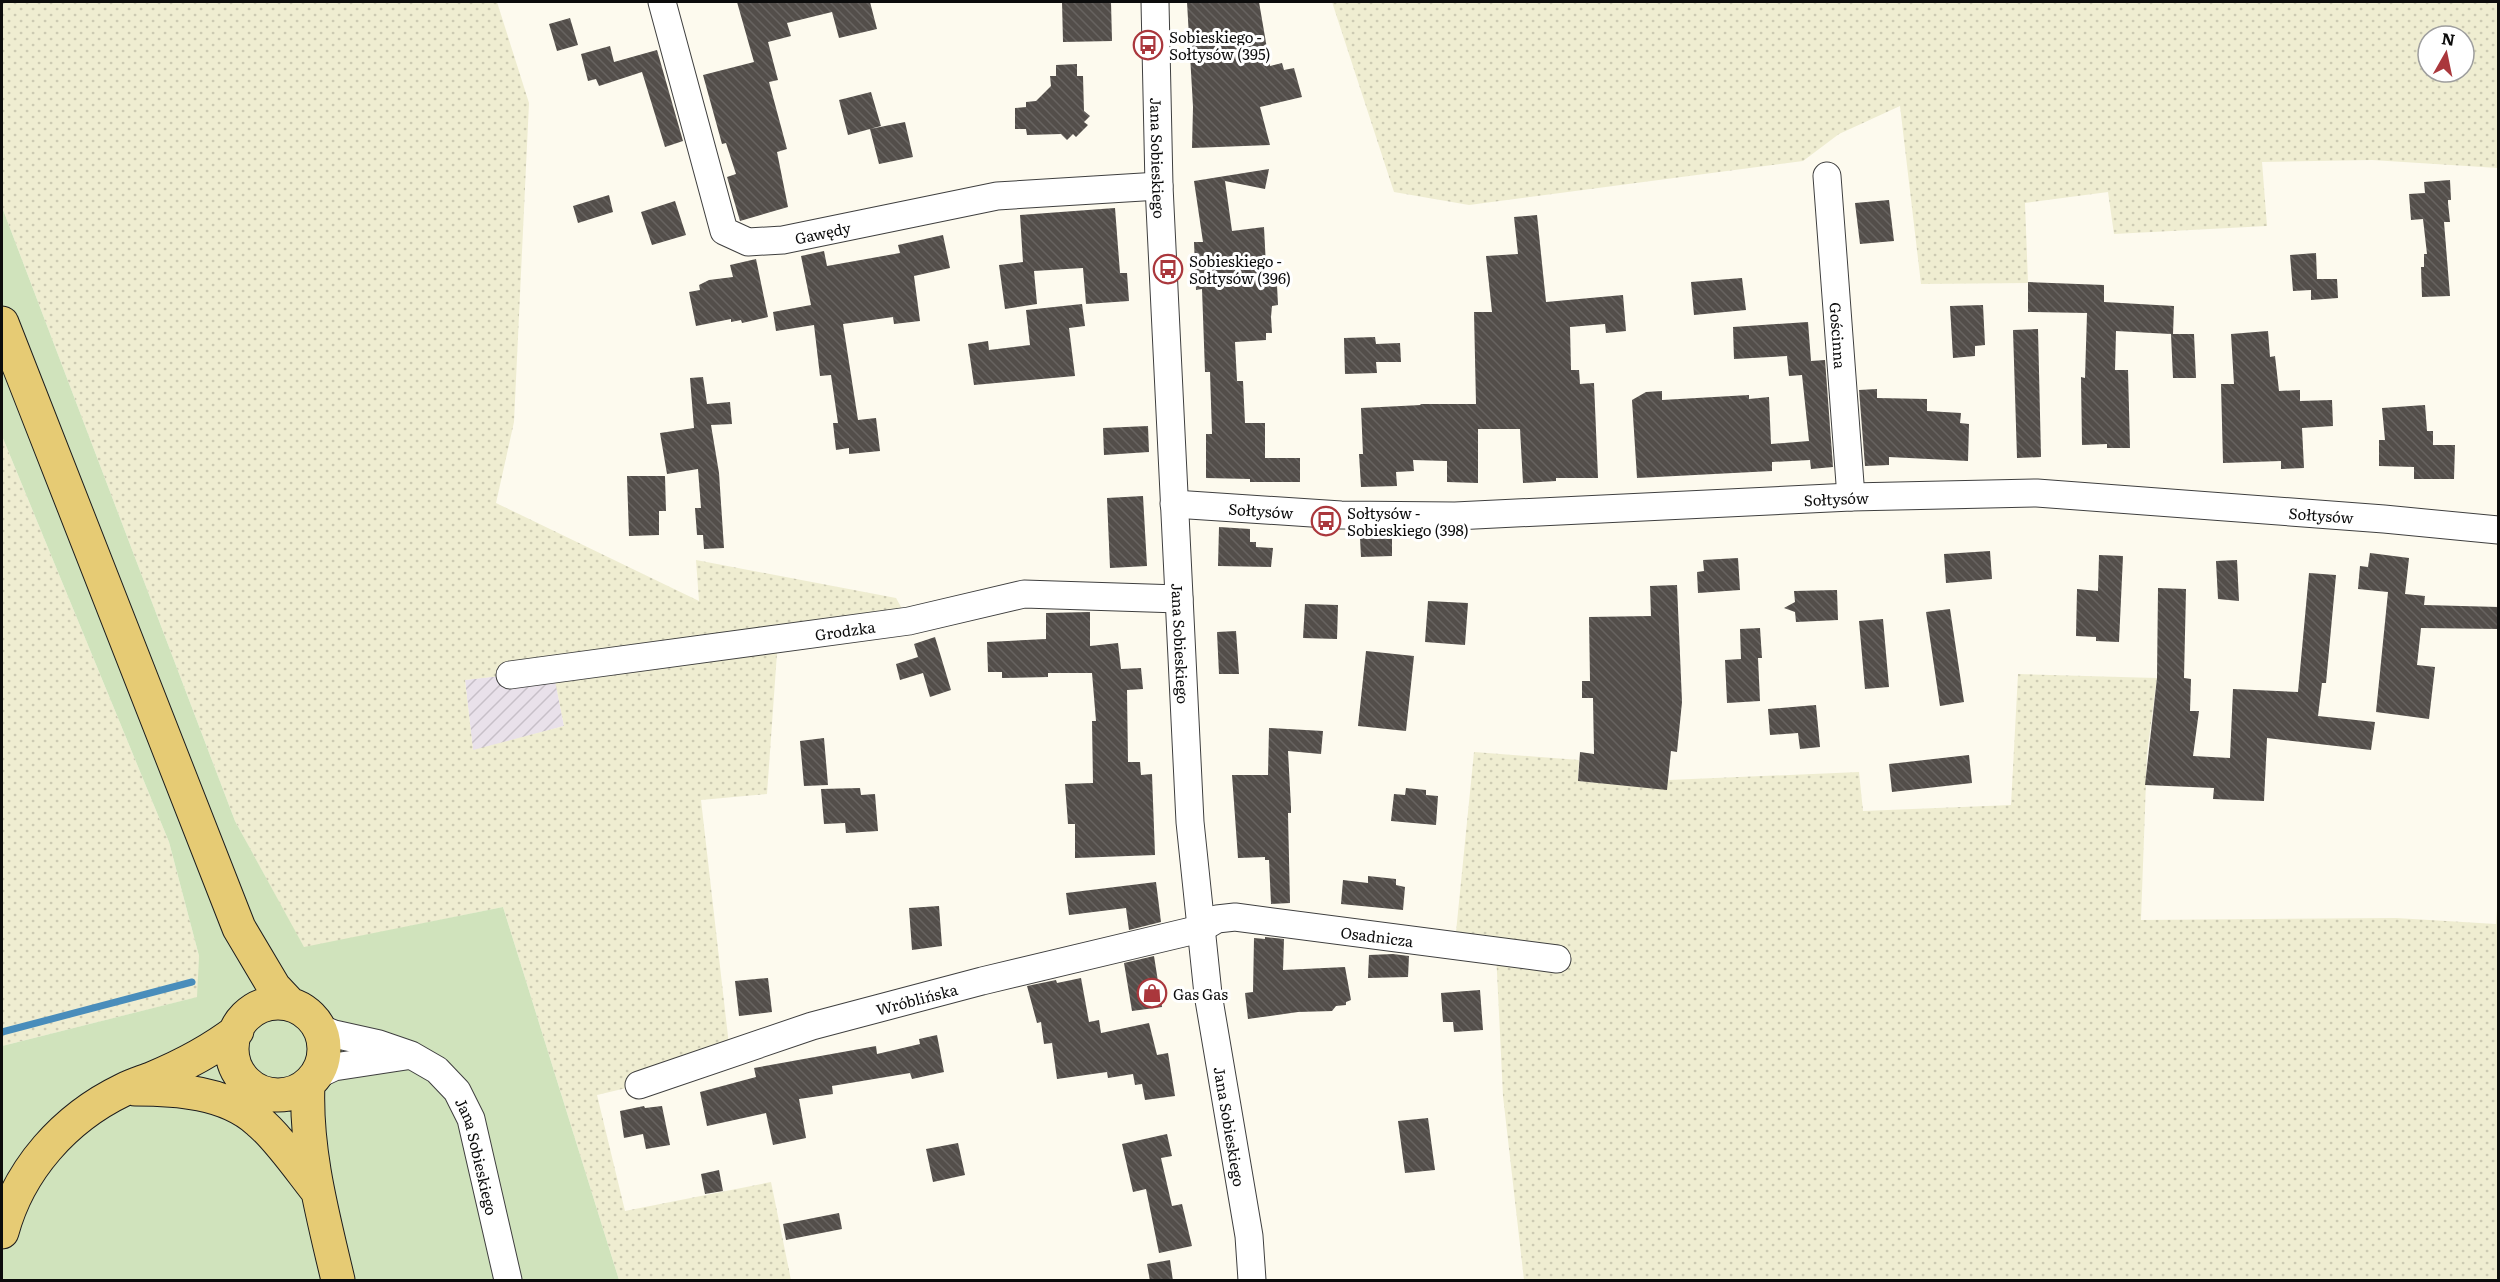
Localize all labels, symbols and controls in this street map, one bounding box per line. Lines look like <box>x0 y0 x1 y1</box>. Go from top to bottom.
north arrow <box>2416 24 2476 84</box>
place label: Sobieskiego - Sołtysów (395) <box>1169 25 1271 65</box>
text: N <box>2440 25 2457 51</box>
bus stop icon: Sobieskiego - Sołtysów (395) <box>1132 29 1164 61</box>
street label: Jana Sobieskiego <box>1146 97 1172 219</box>
street label: Gawędy <box>792 215 853 249</box>
place label: Sobieskiego - Sołtysów (396) <box>1189 249 1291 289</box>
bus stop icon: Sobieskiego - Sołtysów (396) <box>1152 253 1184 285</box>
street label: Gościnna <box>1825 301 1853 371</box>
street label: Sołtysów <box>1803 485 1869 511</box>
street label: Sołtysów <box>1228 496 1294 523</box>
street label: Sołtysów <box>2288 500 2355 528</box>
place label: Sołtysów - Sobieskiego (398) <box>1347 501 1469 541</box>
bus stop icon: Sołtysów - Sobieskiego (398) <box>1310 505 1342 537</box>
street label: Jana Sobieskiego <box>1167 582 1196 705</box>
street label: Grodzka <box>813 614 877 645</box>
street label: Osadnicza <box>1339 919 1416 952</box>
street label: Wróblińska <box>873 976 961 1020</box>
shop icon: Gas Gas <box>1136 977 1168 1009</box>
place label: Gas Gas <box>1173 982 1228 1005</box>
street label: Jana Sobieskiego <box>1209 1065 1252 1188</box>
street label: Jana Sobieskiego <box>450 1093 504 1218</box>

